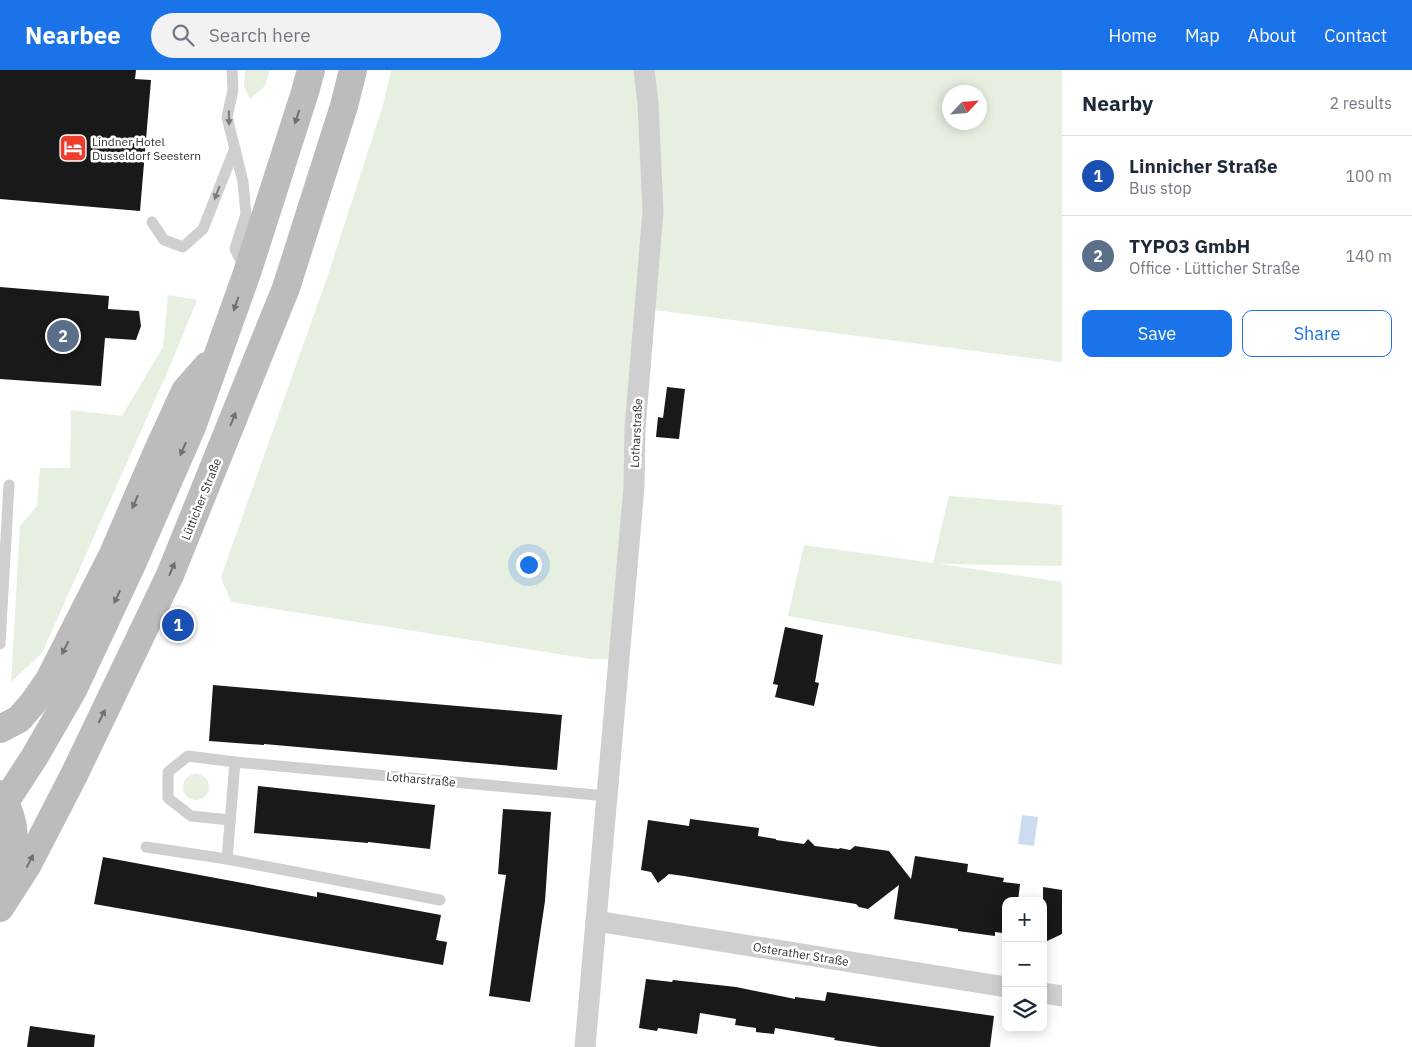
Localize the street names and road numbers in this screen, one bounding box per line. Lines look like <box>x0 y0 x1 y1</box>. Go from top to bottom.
street label: Lotharstraße <box>627 398 645 468</box>
street label: Lütticher Straße <box>178 456 224 542</box>
street label: Lotharstraße <box>386 769 457 790</box>
street label: Osterather Straße <box>752 939 850 969</box>

